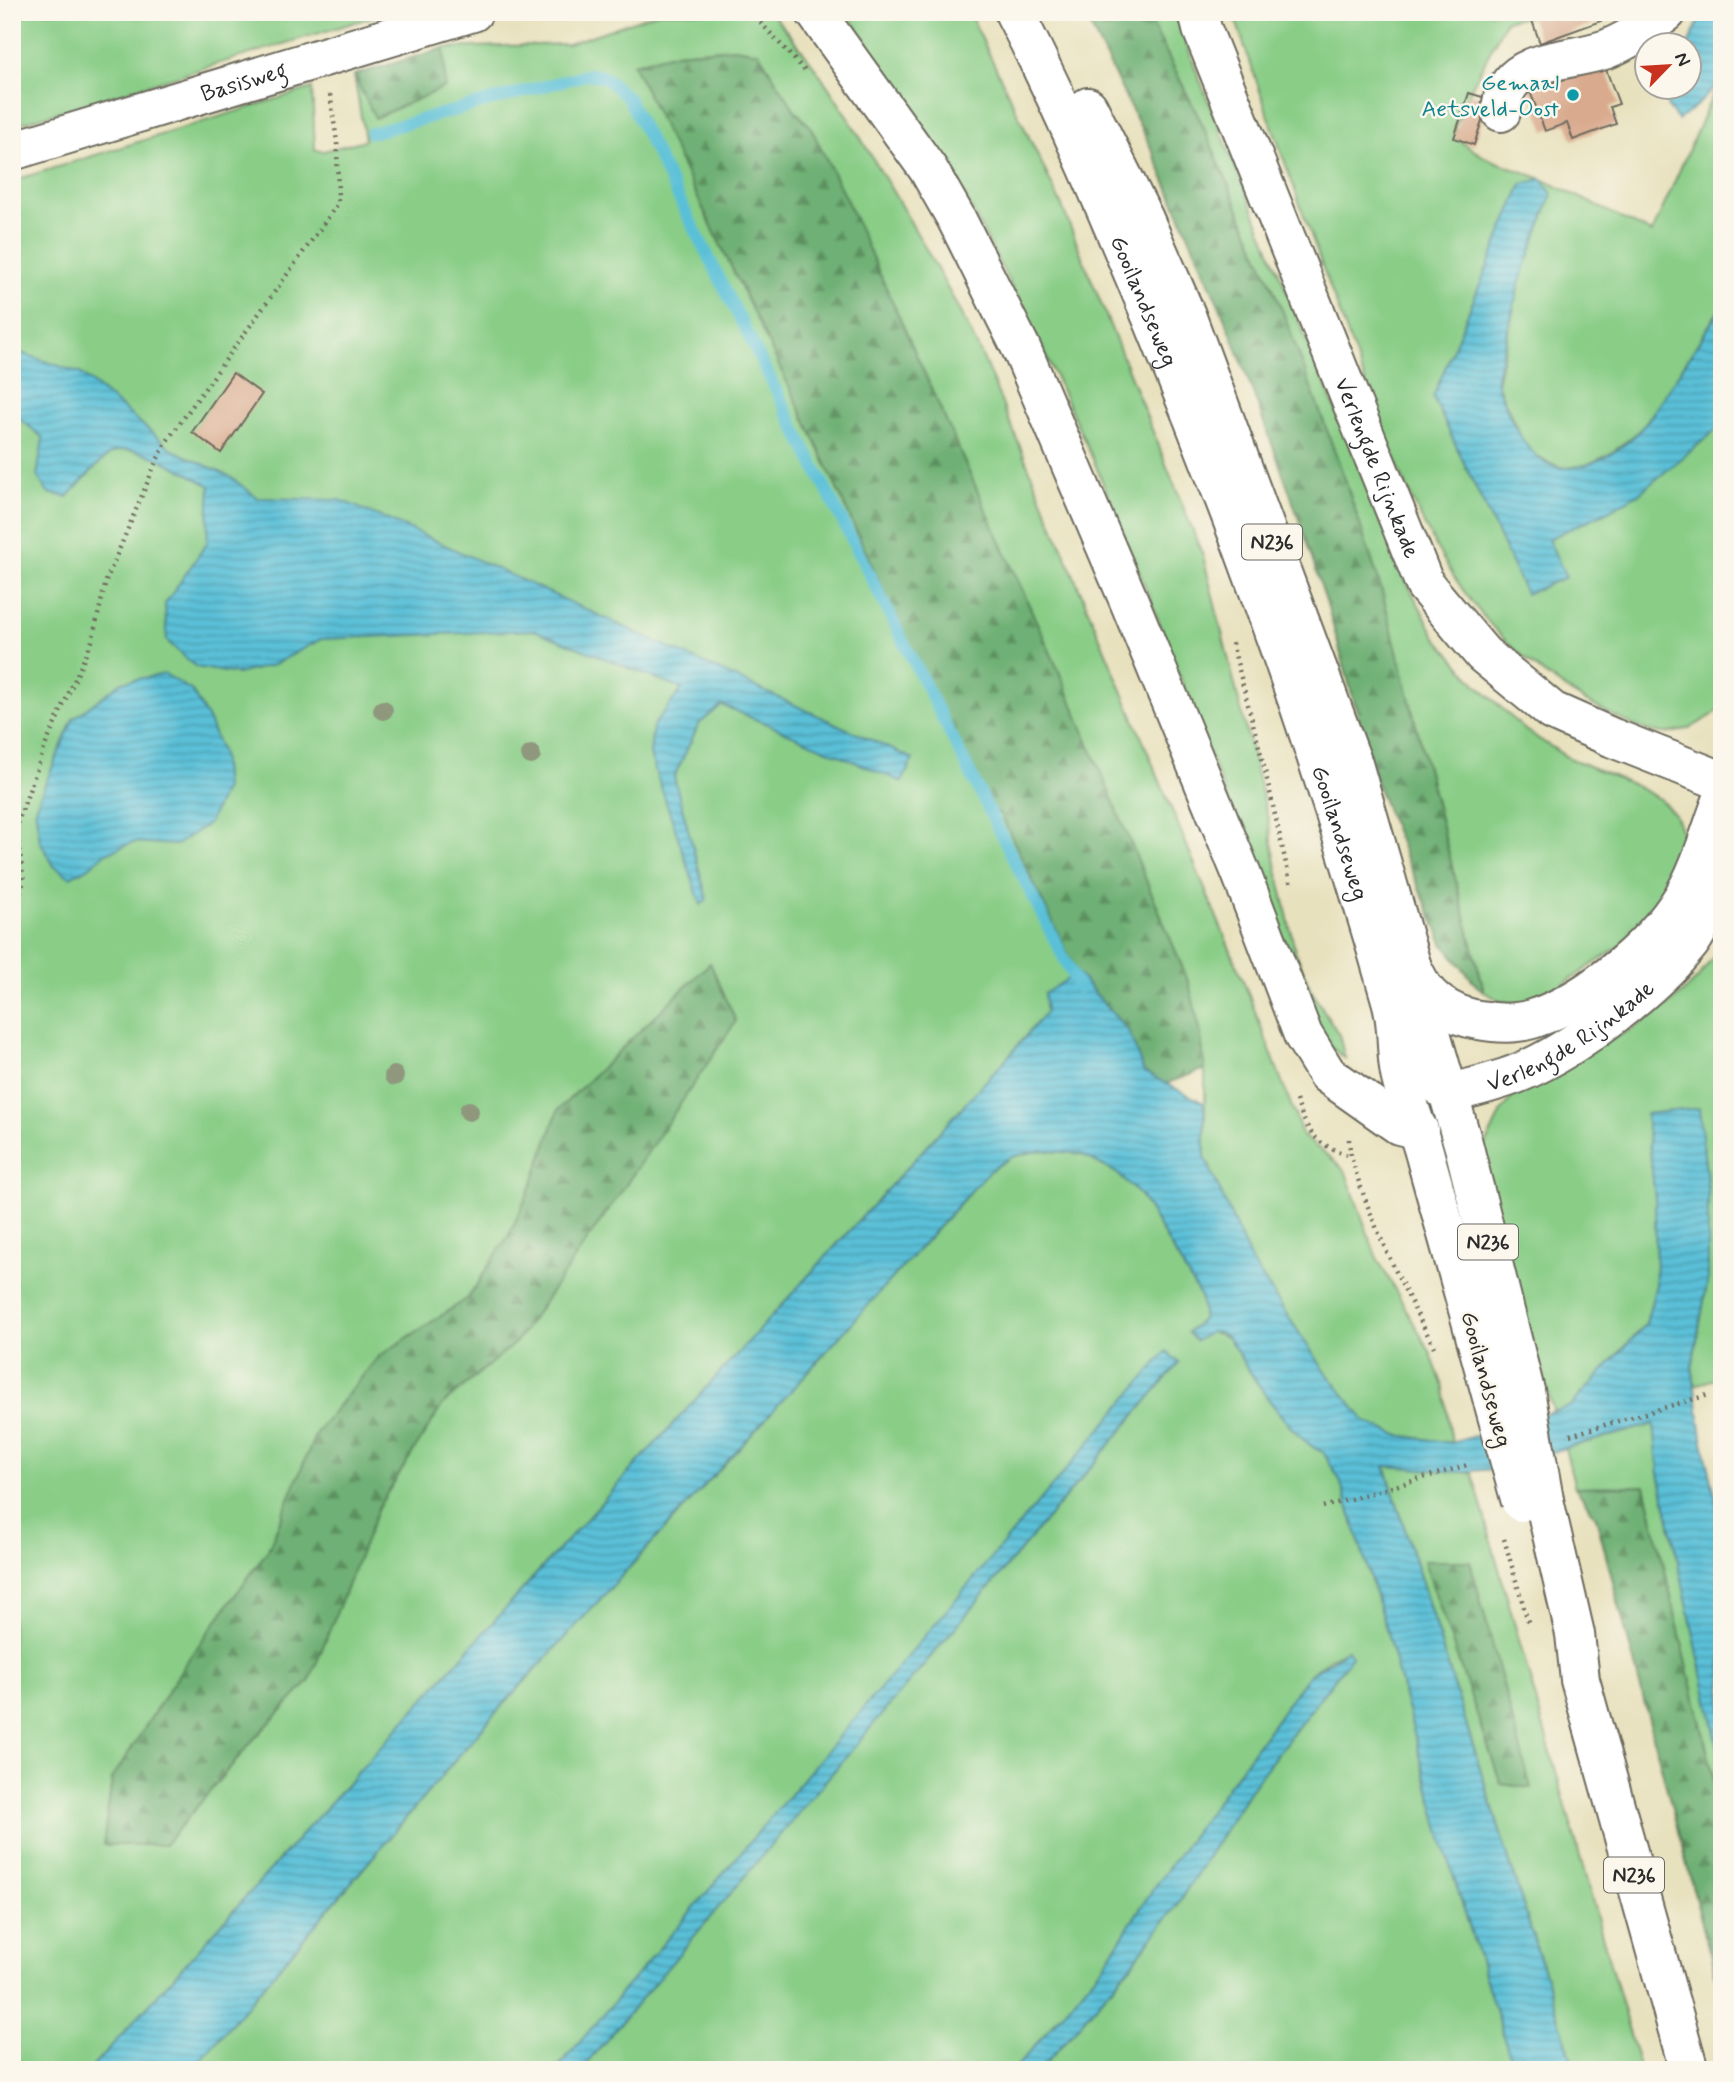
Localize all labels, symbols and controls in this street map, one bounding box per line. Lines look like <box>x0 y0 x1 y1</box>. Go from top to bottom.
north arrow <box>1632 32 1702 102</box>
text: N <box>1668 48 1696 70</box>
street label: Basisweg <box>198 56 292 110</box>
place label: Gemaal Aetsveld-Oost <box>1421 69 1559 125</box>
marker: Gemaal Aetsveld-Oost <box>1565 87 1581 103</box>
street label: Gooilandseweg <box>1102 231 1184 372</box>
street label: Verlengde Rijnkade <box>1326 373 1426 563</box>
road number: N236 <box>1242 524 1302 560</box>
street label: Gooilandseweg <box>1303 762 1374 905</box>
street label: Verlengde Rijnkade <box>1484 974 1662 1100</box>
road number: N236 <box>1458 1224 1518 1260</box>
street label: Gooilandseweg <box>1451 1308 1518 1451</box>
road number: N236 <box>1604 1857 1664 1892</box>

